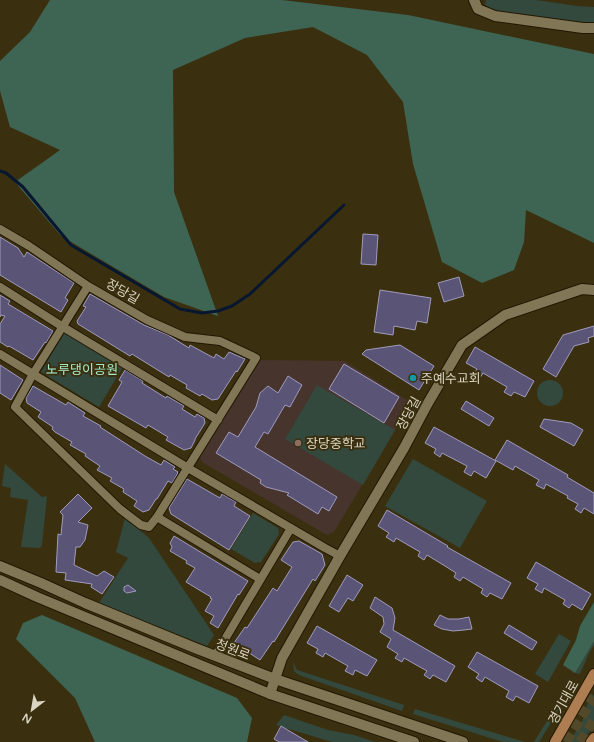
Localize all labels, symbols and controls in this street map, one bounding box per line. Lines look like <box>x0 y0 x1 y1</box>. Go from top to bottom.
street label: 장당길 <box>103 276 142 308</box>
park label: 노루댕이공원 <box>46 362 118 378</box>
place label: 주예수교회 <box>421 371 481 387</box>
marker: 주예수교회 <box>408 373 418 383</box>
street label: 장당길 <box>393 394 425 433</box>
place label: 장당중학교 <box>306 436 366 452</box>
marker: 장당중학교 <box>293 438 303 448</box>
street label: 청원로 <box>213 636 252 664</box>
street label: 경기대로 <box>545 678 582 727</box>
north arrow <box>12 690 52 730</box>
text: N <box>20 710 34 726</box>

